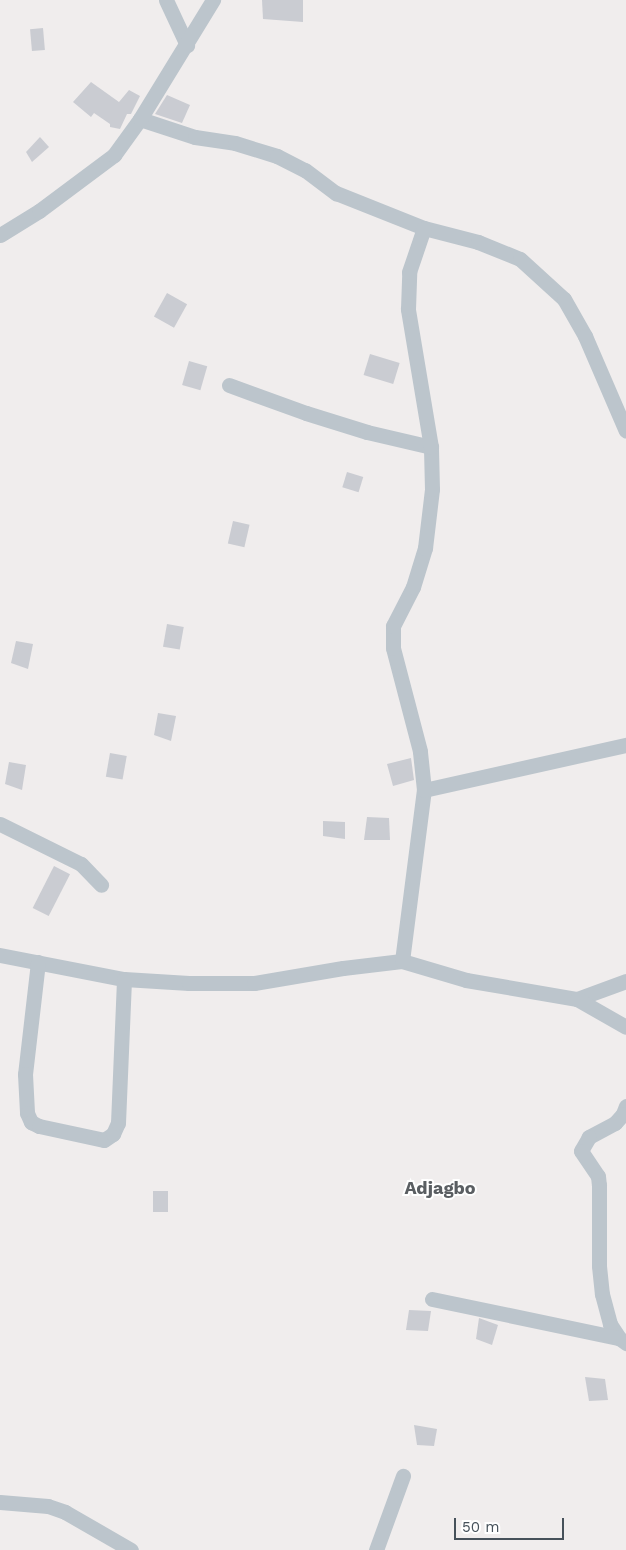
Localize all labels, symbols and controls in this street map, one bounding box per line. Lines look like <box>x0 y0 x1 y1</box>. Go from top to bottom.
district label: Adjagbo <box>404 1177 476 1199</box>
scale bar <box>456 1508 566 1540</box>
text: 50 m <box>462 1518 499 1536</box>

